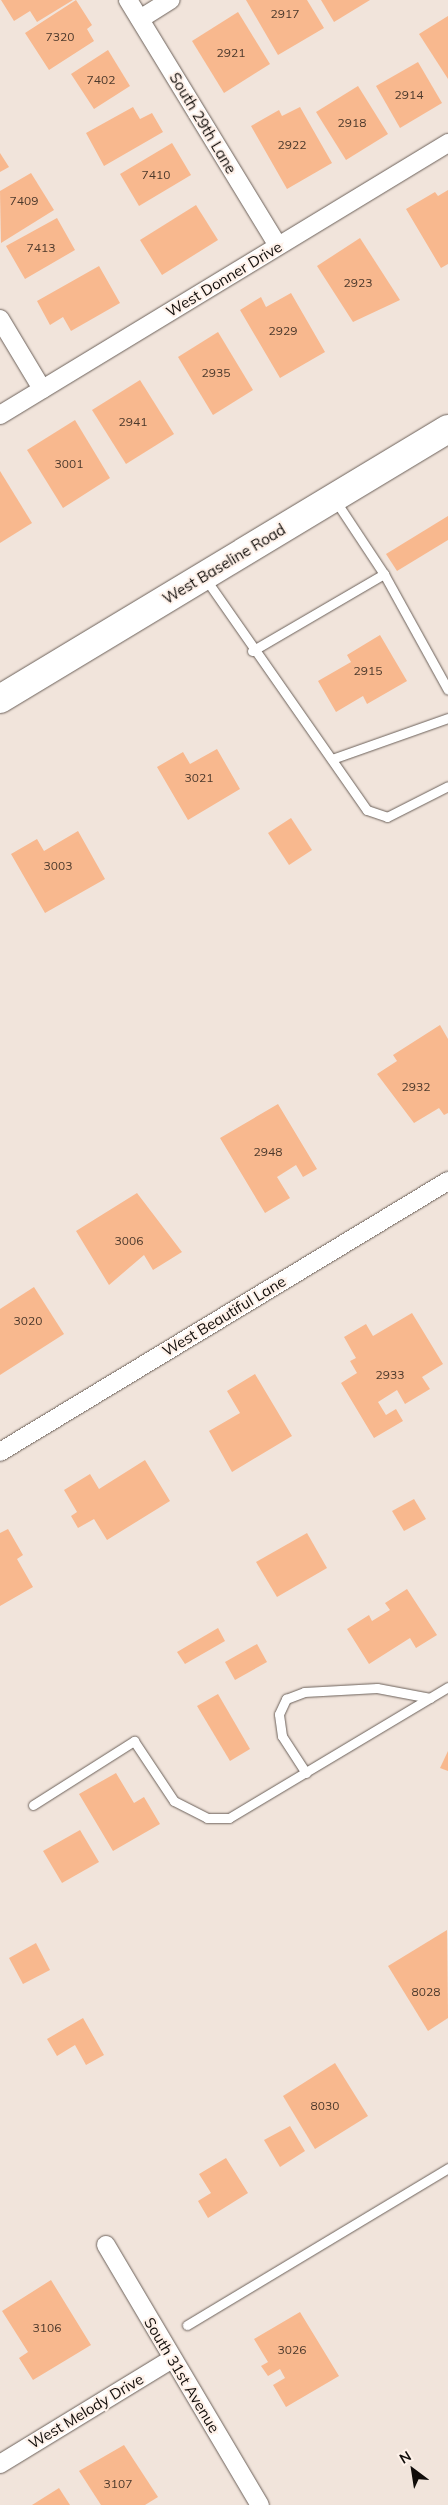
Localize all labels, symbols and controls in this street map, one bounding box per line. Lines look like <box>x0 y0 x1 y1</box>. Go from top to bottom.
house number: 2917 <box>271 7 299 21</box>
house number: 7320 <box>46 30 74 44</box>
house number: 2921 <box>217 46 245 60</box>
street label: South 29th Lane <box>166 69 240 177</box>
house number: 7402 <box>87 73 115 87</box>
house number: 2914 <box>395 88 423 102</box>
house number: 2918 <box>338 116 366 130</box>
house number: 2922 <box>278 138 306 152</box>
house number: 7410 <box>142 168 170 182</box>
house number: 7409 <box>10 194 38 208</box>
street label: West Donner Drive <box>163 237 285 321</box>
house number: 7413 <box>27 241 55 255</box>
house number: 2923 <box>344 276 372 290</box>
house number: 2929 <box>269 324 297 338</box>
house number: 2935 <box>202 366 230 380</box>
house number: 2941 <box>119 415 147 429</box>
house number: 3001 <box>55 457 83 471</box>
street label: West Baseline Road <box>159 520 289 608</box>
house number: 2915 <box>354 664 382 678</box>
house number: 3021 <box>185 771 213 785</box>
house number: 3003 <box>44 859 72 873</box>
house number: 2932 <box>402 1080 430 1094</box>
house number: 2948 <box>254 1145 282 1159</box>
house number: 3006 <box>115 1234 143 1248</box>
street label: West Beautiful Lane <box>159 1272 289 1360</box>
house number: 3020 <box>14 1314 42 1328</box>
house number: 2933 <box>376 1368 404 1382</box>
house number: 8028 <box>412 1985 440 1999</box>
house number: 8030 <box>311 2099 339 2113</box>
street label: South 31st Avenue <box>140 2314 224 2436</box>
house number: 3106 <box>33 2321 61 2335</box>
house number: 3026 <box>278 2343 306 2357</box>
street label: West Melody Drive <box>25 2370 147 2452</box>
north arrow <box>388 2445 438 2495</box>
text: N <box>396 2447 414 2468</box>
house number: 3107 <box>104 2477 132 2491</box>

